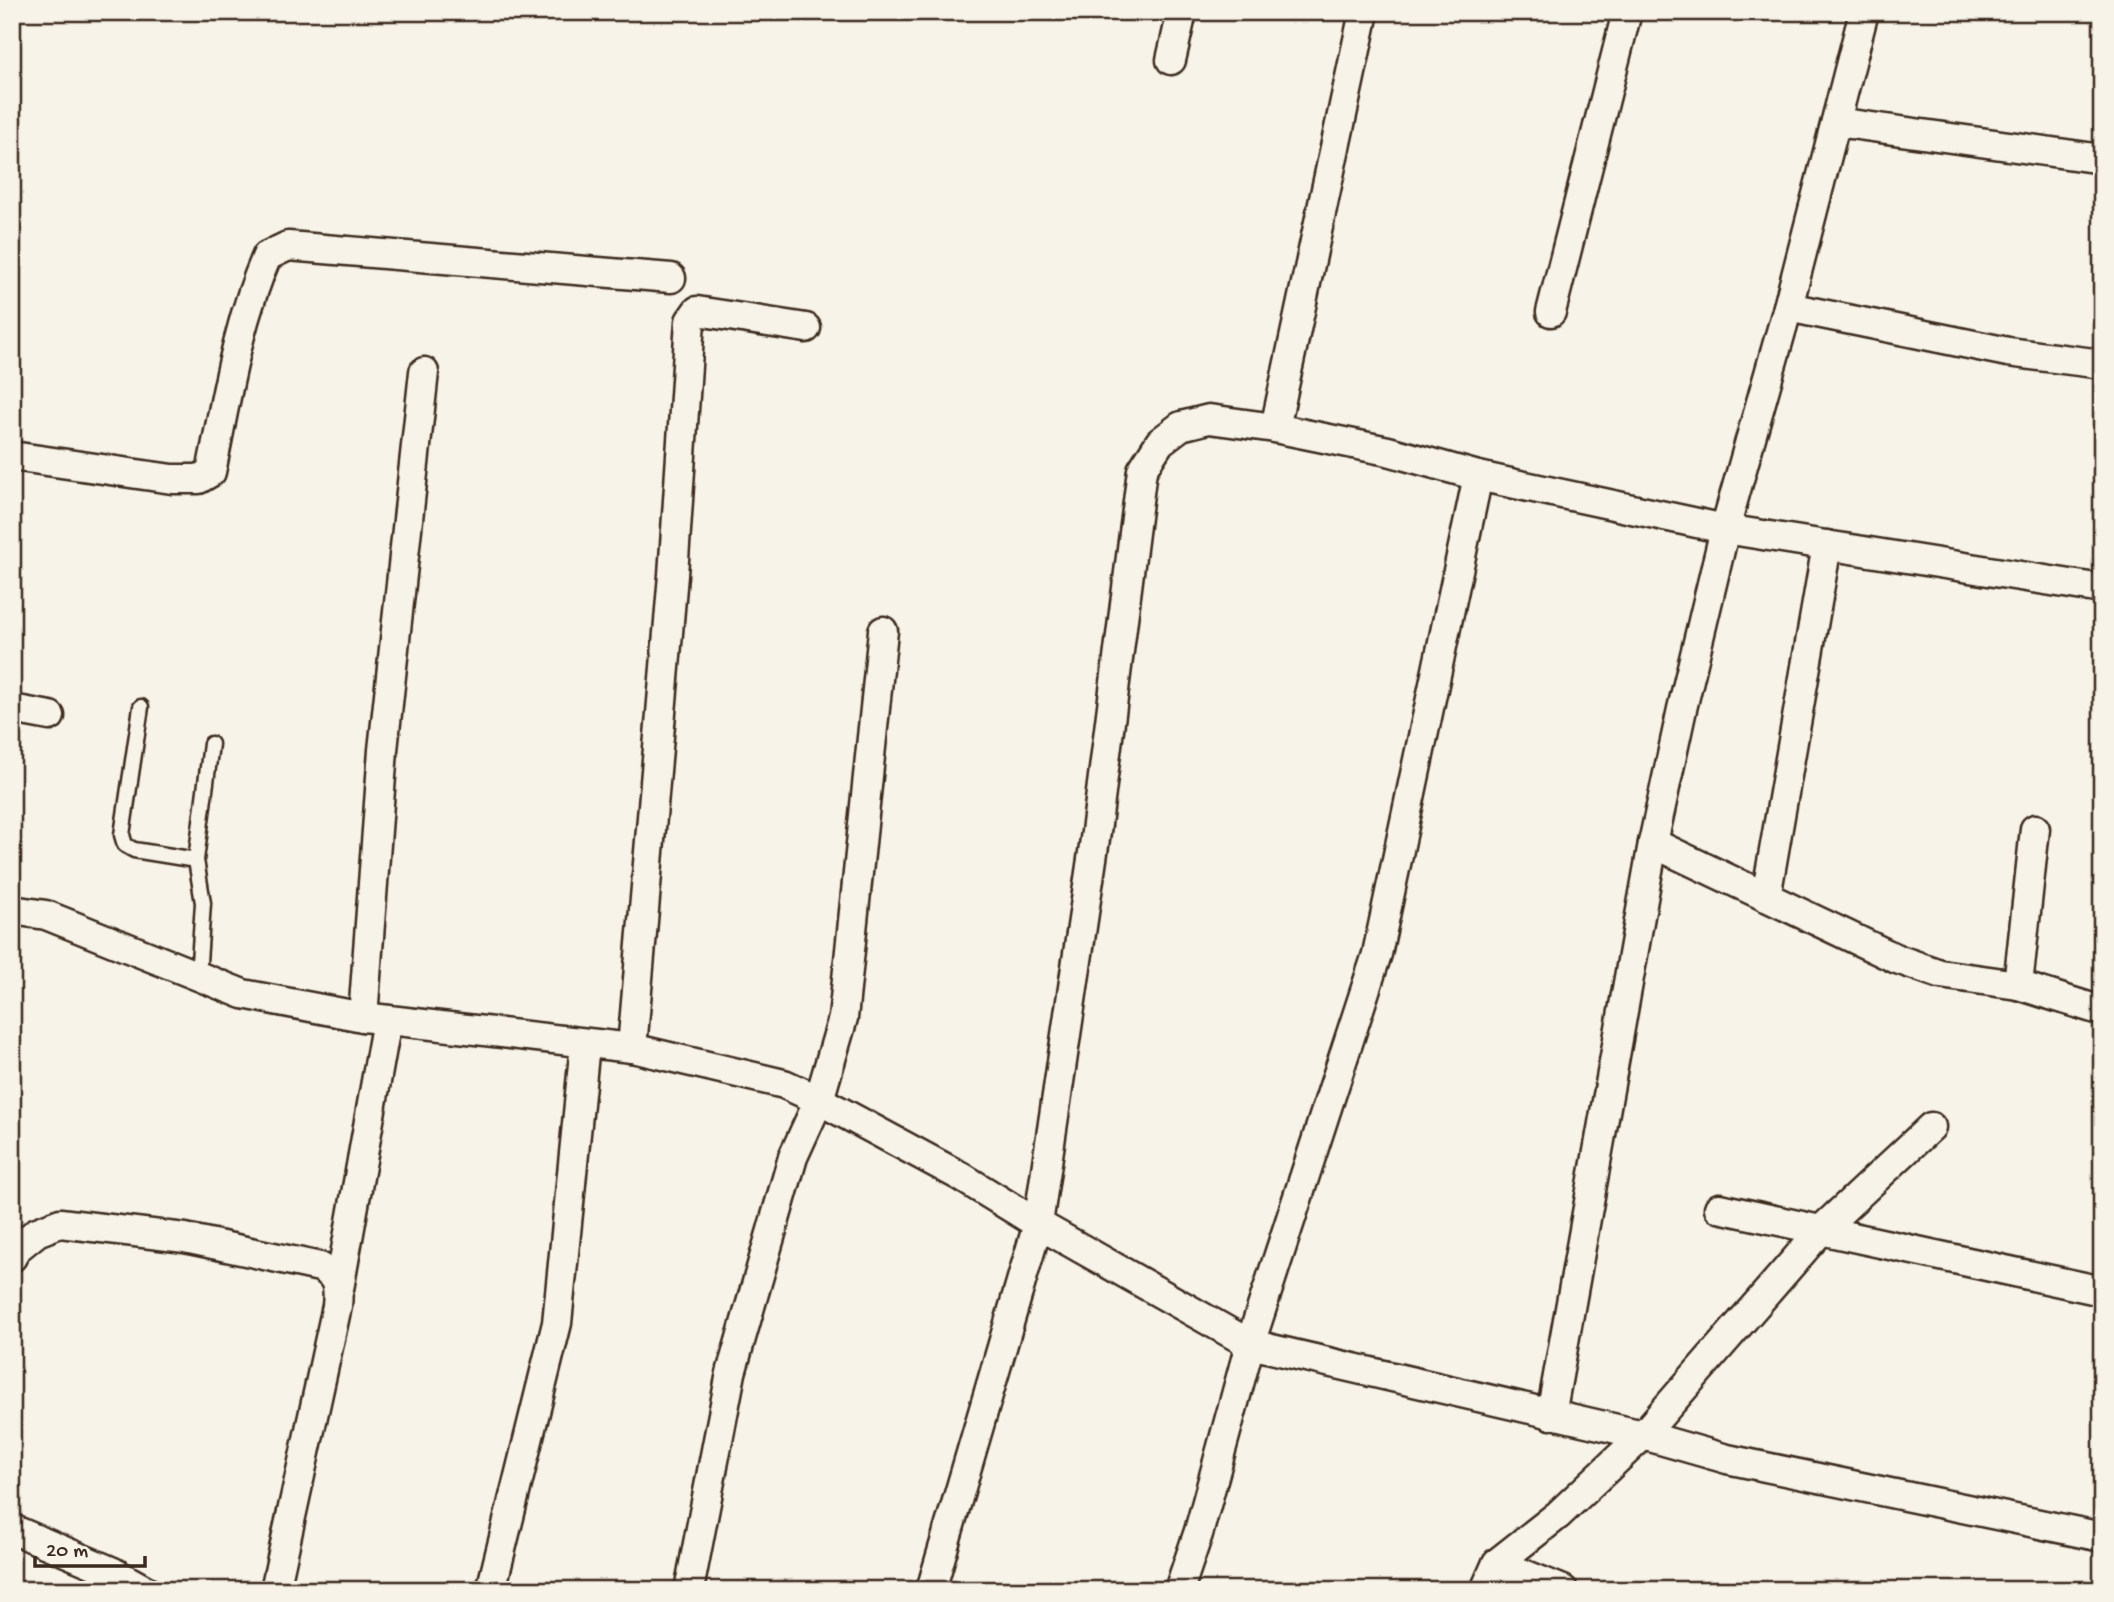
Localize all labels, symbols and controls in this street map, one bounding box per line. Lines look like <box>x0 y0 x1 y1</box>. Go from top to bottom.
scale bar <box>35 1525 145 1569</box>
text: 20 m <box>46 1540 88 1565</box>

